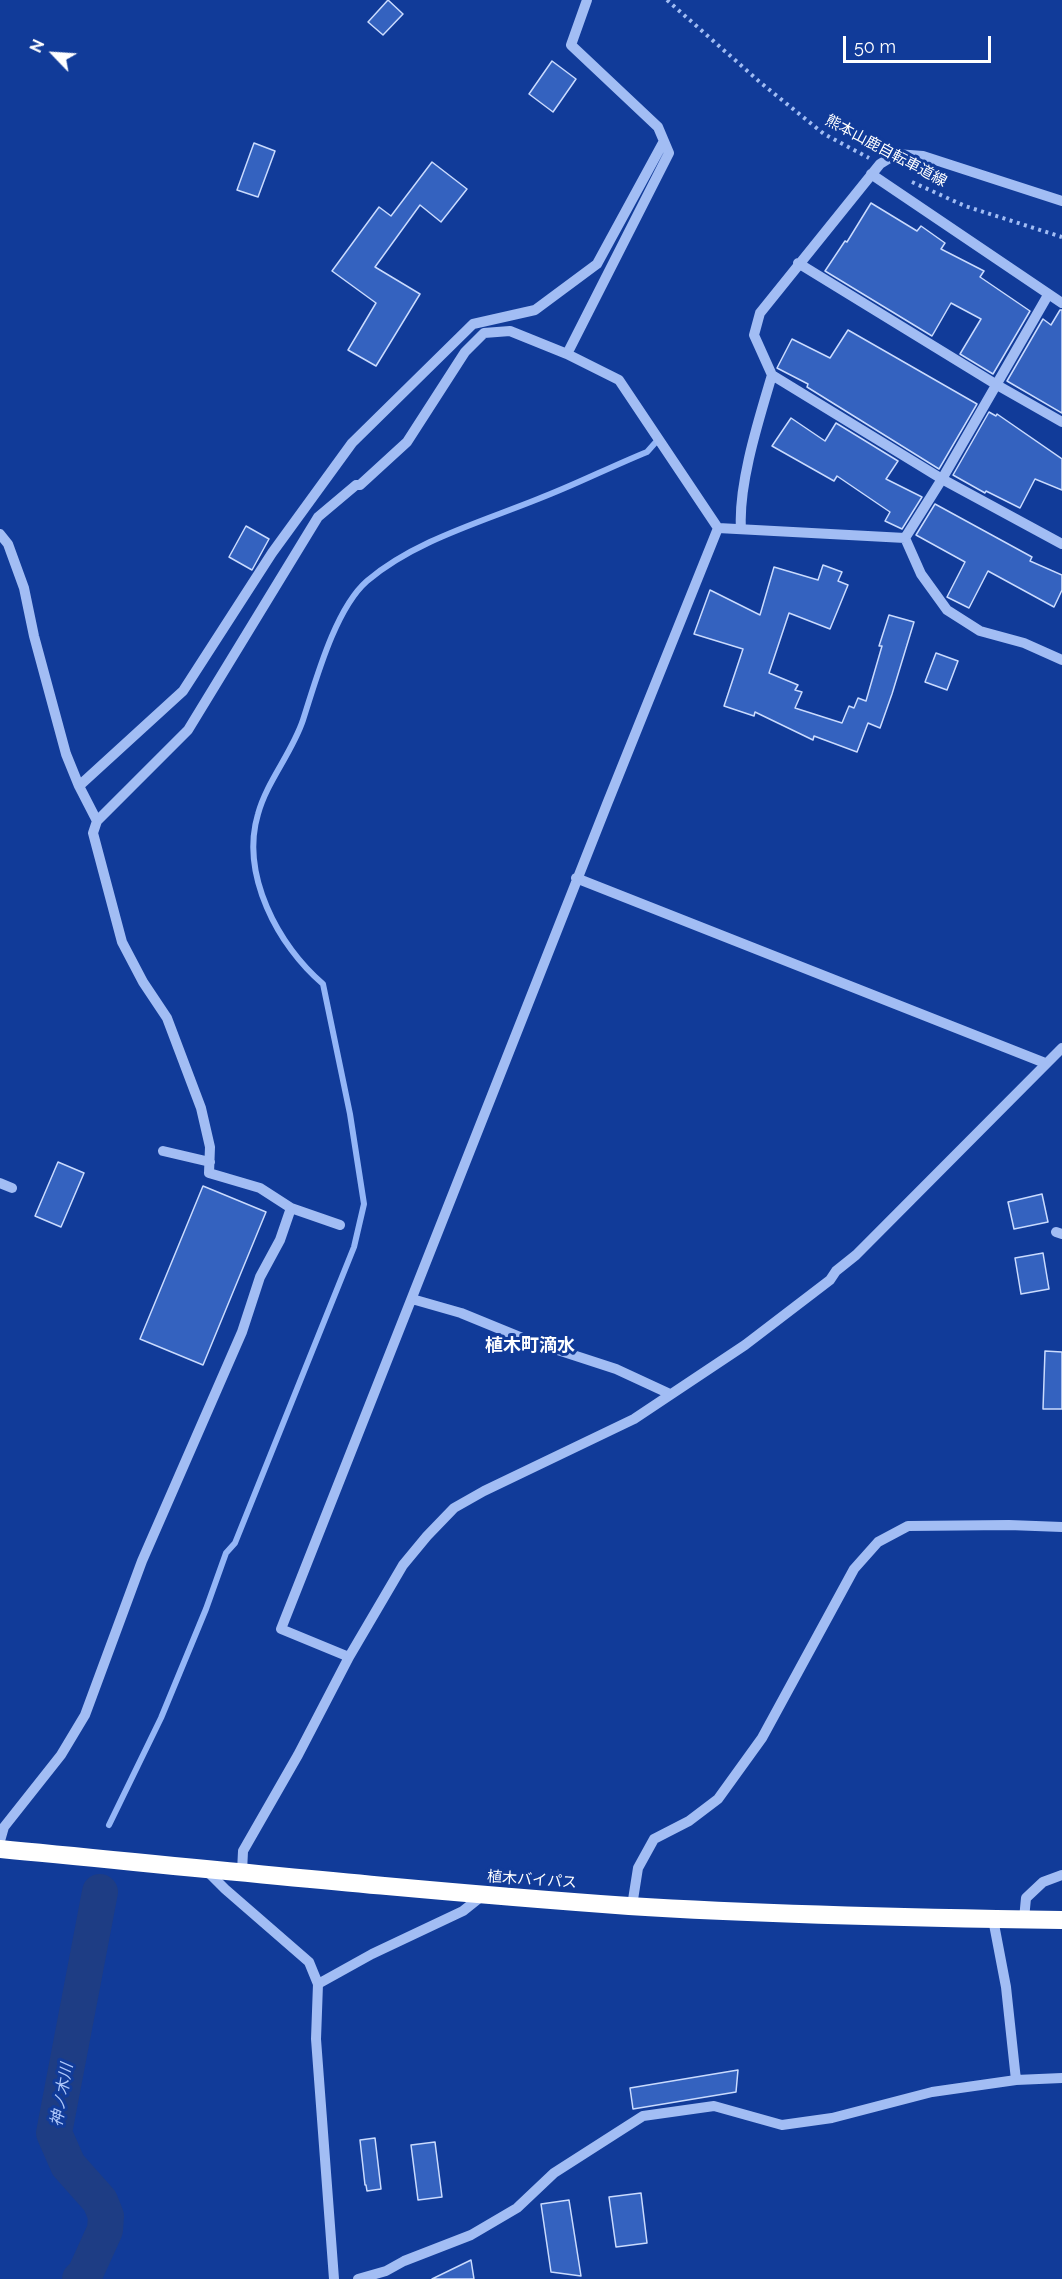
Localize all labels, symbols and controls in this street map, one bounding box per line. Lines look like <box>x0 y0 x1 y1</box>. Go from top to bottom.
north arrow <box>24 24 84 84</box>
scale bar <box>846 24 994 62</box>
text: 50 m <box>854 36 896 57</box>
text: N <box>26 37 48 56</box>
street label: 熊本山鹿自転車道線 <box>822 111 950 191</box>
district label: 植木町滴水 <box>485 1335 575 1357</box>
street label: 植木バイパス <box>486 1868 578 1892</box>
water label: 神ノ木川 <box>47 2062 77 2128</box>

